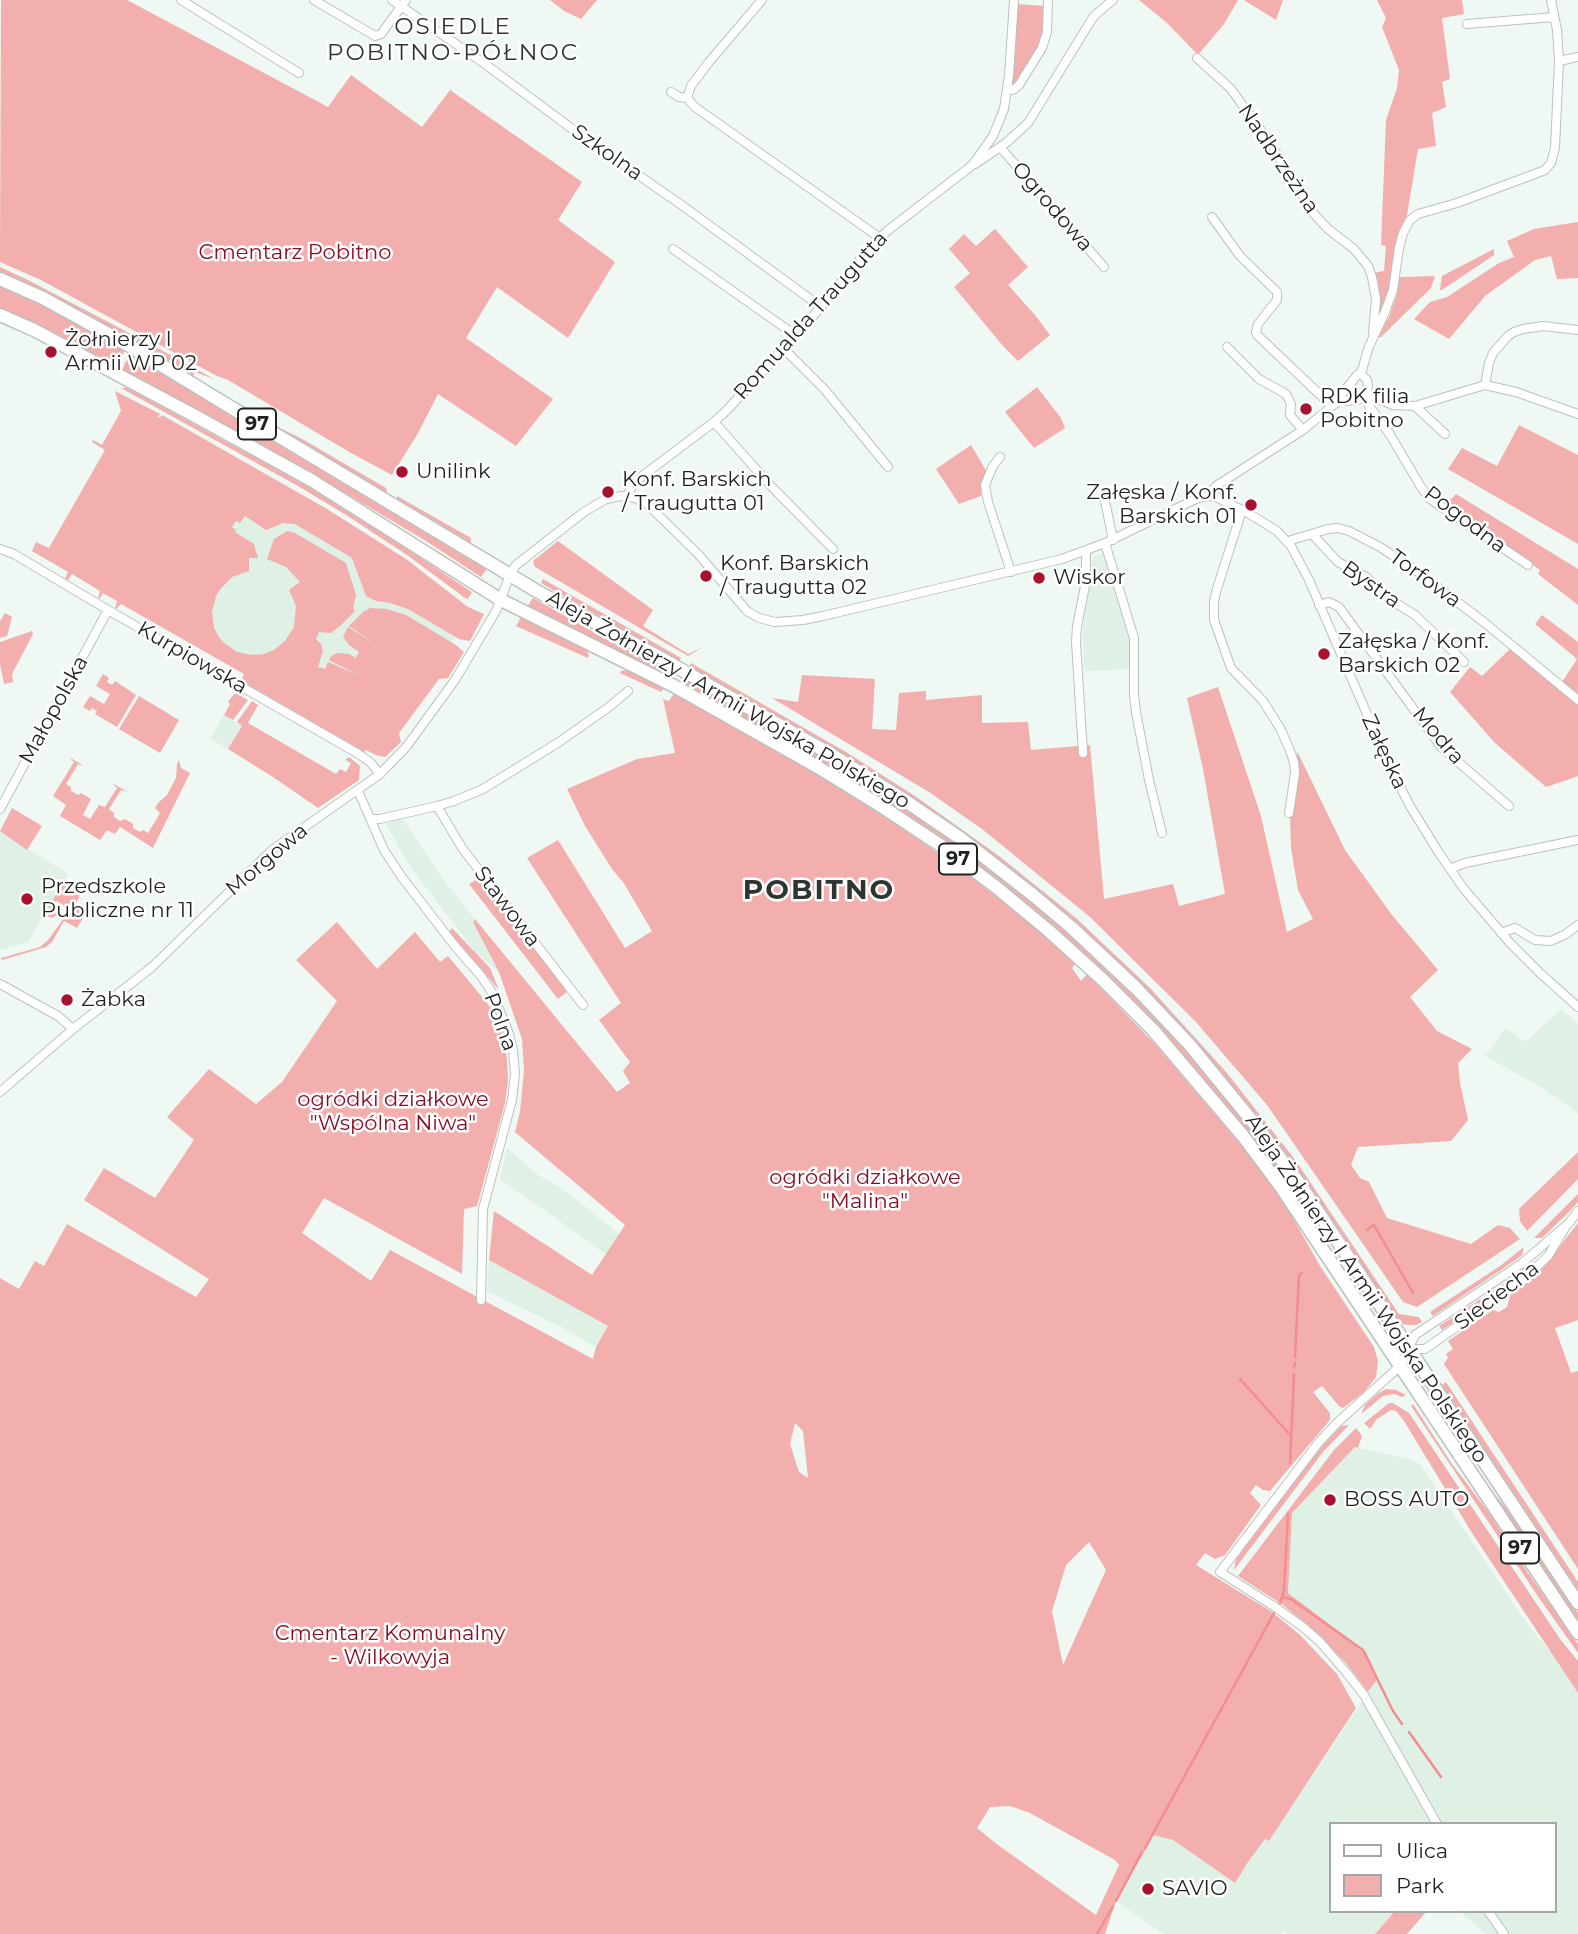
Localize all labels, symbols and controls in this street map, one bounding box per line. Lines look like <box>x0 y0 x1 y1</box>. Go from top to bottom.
district label: OSIEDLE POBITNO-PÓŁNOC <box>329 13 577 67</box>
street label: Nadbrzeżna <box>1232 99 1324 219</box>
street label: Szkolna <box>567 119 647 187</box>
street label: Ogrodowa <box>1006 157 1098 257</box>
street label: Romualda Traugutta <box>729 227 893 405</box>
park label: Cmentarz Pobitno <box>199 240 391 266</box>
place label: Żołnierzy I Armii WP 02 <box>65 327 197 377</box>
marker: Żołnierzy I Armii WP 02 <box>43 344 59 360</box>
place label: RDK filia Pobitno <box>1320 384 1409 434</box>
marker: RDK filia Pobitno <box>1298 401 1314 417</box>
road number: 97 <box>238 408 276 440</box>
place label: Unilink <box>416 459 491 485</box>
marker: Unilink <box>394 464 410 480</box>
place label: Konf. Barskich / Traugutta 01 <box>622 467 772 517</box>
place label: Załęska / Konf. Barskich 01 <box>1086 480 1237 530</box>
street label: Pogodna <box>1419 481 1511 559</box>
marker: Konf. Barskich / Traugutta 01 <box>600 484 616 500</box>
marker: Załęska / Konf. Barskich 01 <box>1243 497 1259 513</box>
street label: Torfowa <box>1384 544 1466 614</box>
place label: Konf. Barskich / Traugutta 02 <box>720 551 870 601</box>
street label: Bystra <box>1337 556 1405 614</box>
place label: Wiskor <box>1053 565 1126 591</box>
marker: Konf. Barskich / Traugutta 02 <box>698 568 714 584</box>
marker: Wiskor <box>1031 570 1047 586</box>
street label: Aleja Żołnierzy I Armii Wojska Polskiego <box>542 585 914 815</box>
street label: Kurpiowska <box>132 616 252 700</box>
place label: Załęska / Konf. Barskich 02 <box>1338 629 1489 679</box>
marker: Załęska / Konf. Barskich 02 <box>1316 646 1332 662</box>
street label: Małopolska <box>14 652 94 768</box>
street label: Modra <box>1407 702 1469 770</box>
street label: Załęska <box>1356 711 1412 793</box>
street label: Morgowa <box>221 819 313 901</box>
road number: 97 <box>939 844 977 874</box>
street label: Stawowa <box>468 862 546 952</box>
place label: Przedszkole Publiczne nr 11 <box>41 874 194 924</box>
district label: POBITNO <box>744 874 894 908</box>
marker: Przedszkole Publiczne nr 11 <box>19 891 35 907</box>
place label: Żabka <box>81 987 146 1013</box>
street label: Polna <box>478 989 522 1055</box>
marker: Żabka <box>59 992 75 1008</box>
park label: ogródki działkowe "Wspólna Niwa" <box>297 1087 489 1137</box>
street label: Aleja Żołnierzy I Armii Wojska Polskiego <box>1239 1110 1493 1468</box>
park label: ogródki działkowe "Malina" <box>769 1165 961 1215</box>
street label: Sieciecha <box>1450 1256 1544 1336</box>
place label: BOSS AUTO <box>1344 1487 1469 1513</box>
marker: BOSS AUTO <box>1322 1492 1338 1508</box>
road number: 97 <box>1501 1532 1539 1564</box>
park label: Cmentarz Komunalny - Wilkowyja <box>275 1621 505 1671</box>
legend <box>1330 1822 1557 1913</box>
text: Ulica <box>1396 1838 1448 1863</box>
text: Park <box>1396 1873 1444 1898</box>
place label: SAVIO <box>1162 1876 1228 1902</box>
marker: SAVIO <box>1140 1881 1156 1897</box>

